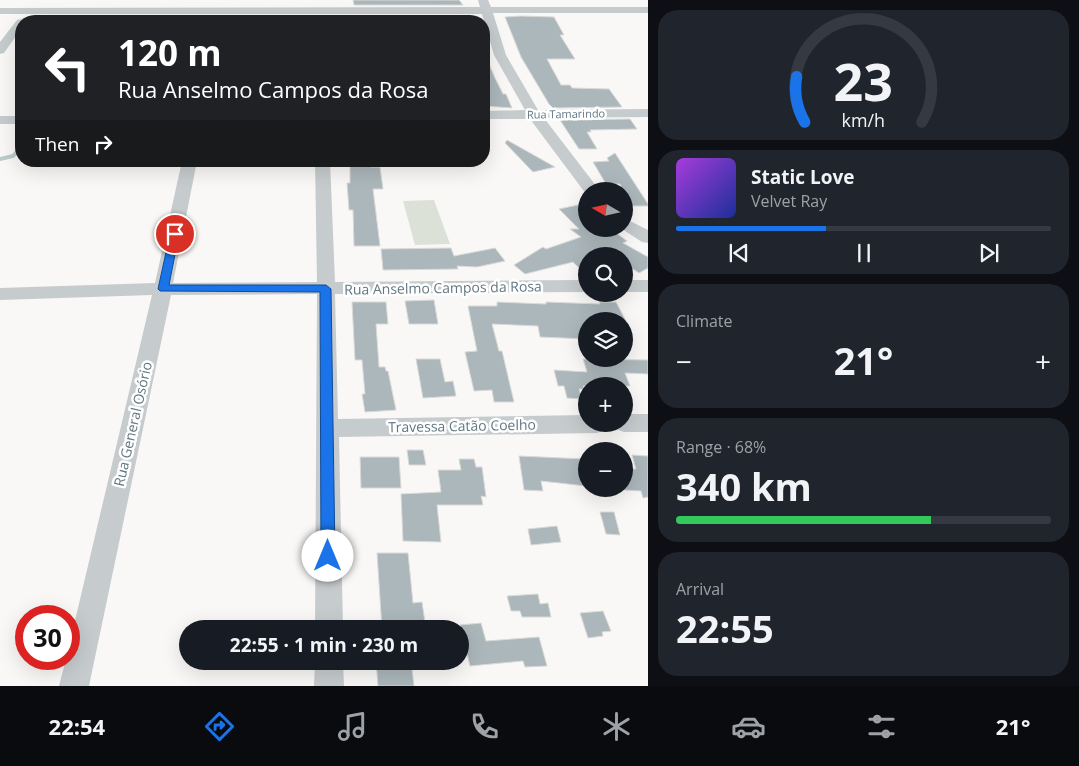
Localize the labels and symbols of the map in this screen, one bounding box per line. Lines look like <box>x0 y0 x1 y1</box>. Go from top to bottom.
street label: Rua Tamarindo <box>527 105 606 122</box>
north arrow <box>578 182 632 238</box>
pin <box>154 213 196 255</box>
street label: Rua Anselmo Campos da Rosa <box>344 276 542 299</box>
street label: Rua General Osório <box>109 360 156 488</box>
street label: Travessa Catão Coelho <box>388 415 536 436</box>
position arrow <box>301 529 353 581</box>
speed limit sign: 30 <box>15 605 80 670</box>

